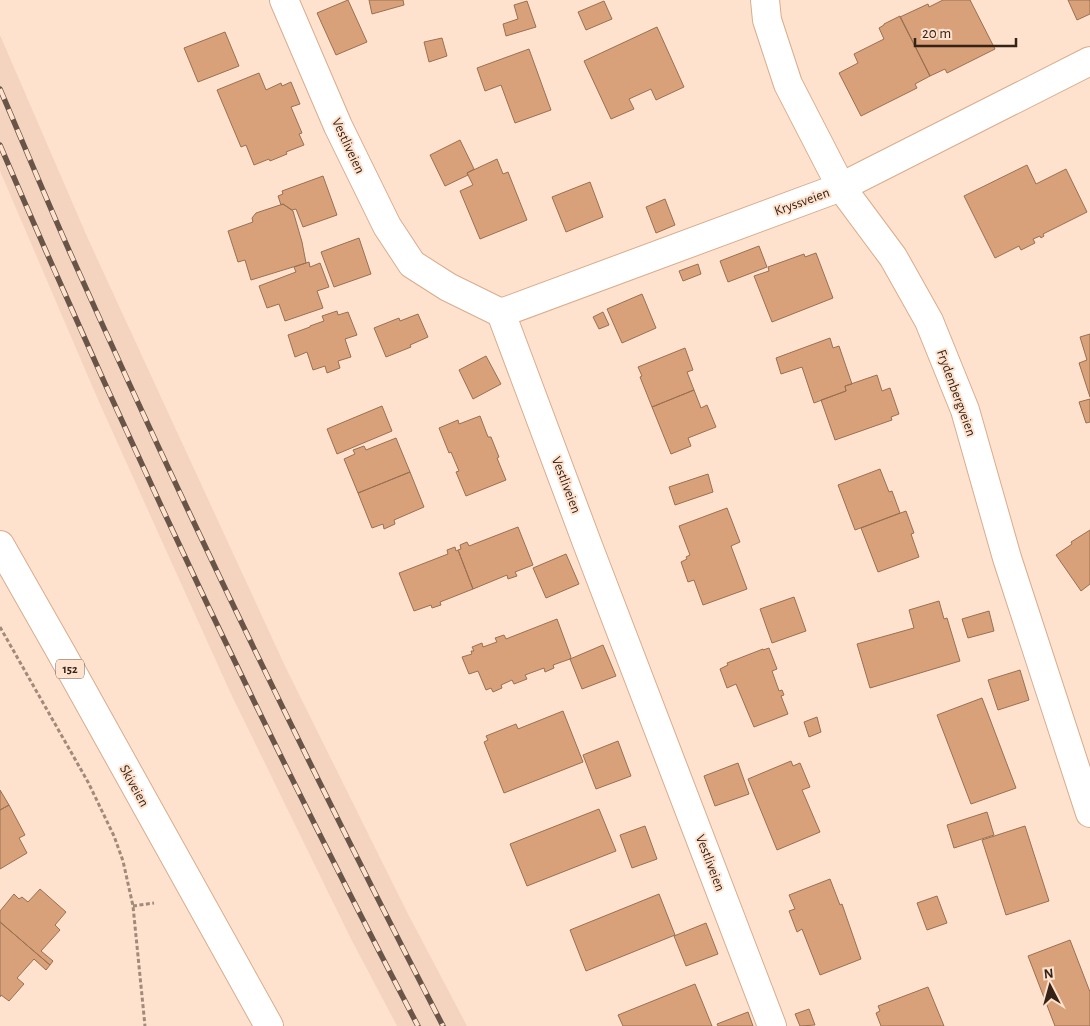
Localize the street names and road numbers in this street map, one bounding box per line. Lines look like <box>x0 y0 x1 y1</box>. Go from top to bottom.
street label: Vestliveien <box>329 116 367 176</box>
street label: Kryssveien <box>772 186 832 218</box>
street label: Frydenbergveien <box>934 348 978 438</box>
street label: Vestliveien <box>549 455 583 515</box>
road number: 152 <box>56 660 84 679</box>
street label: Skiveien <box>117 763 151 809</box>
street label: Vestliveien <box>693 833 727 893</box>

